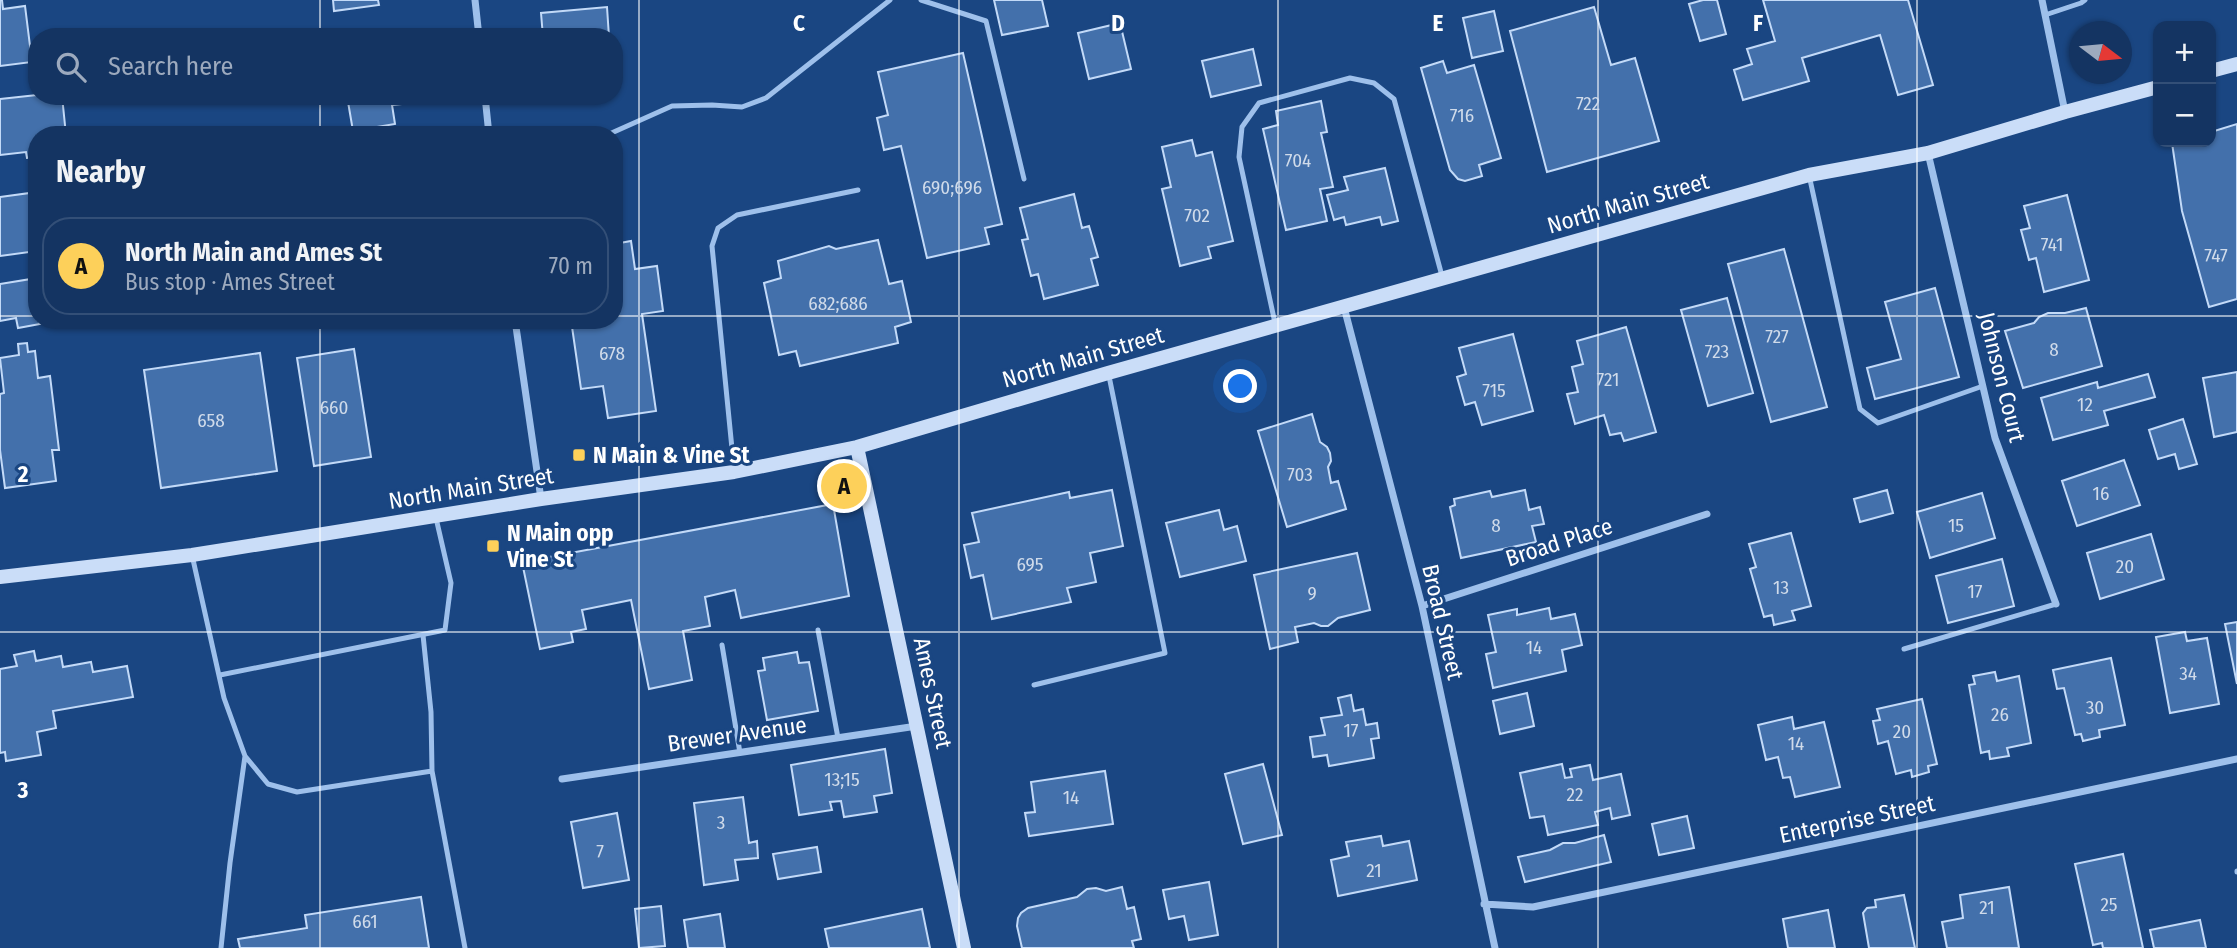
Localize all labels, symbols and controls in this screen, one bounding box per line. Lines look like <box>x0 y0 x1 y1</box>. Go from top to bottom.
text: C <box>793 9 805 37</box>
text: D <box>1111 9 1125 37</box>
text: E <box>1433 9 1444 37</box>
text: F <box>1753 9 1763 37</box>
north arrow <box>2069 21 2132 84</box>
map controls <box>2153 21 2216 147</box>
button: + <box>2153 21 2216 84</box>
search box <box>28 28 623 105</box>
icon: search <box>52 48 90 86</box>
text: Search here <box>108 51 233 82</box>
button: − <box>2153 84 2216 147</box>
house number: 722 <box>1576 92 1600 115</box>
house number: 716 <box>1450 104 1474 127</box>
house number: 704 <box>1285 149 1311 172</box>
text: Nearby <box>56 154 145 190</box>
street label: North Main Street <box>1544 166 1712 239</box>
house number: 690;696 <box>922 176 982 199</box>
house number: 702 <box>1184 204 1210 227</box>
house number: 741 <box>2041 233 2063 256</box>
text: North Main and Ames St <box>125 237 382 268</box>
house number: 747 <box>2204 244 2228 267</box>
text: A <box>75 252 87 280</box>
text: 70 m <box>549 252 593 280</box>
text: Bus stop · Ames Street <box>125 268 335 296</box>
house number: 682;686 <box>808 292 868 315</box>
street label: Johnson Court <box>1972 309 2032 445</box>
street label: North Main Street <box>999 320 1167 393</box>
house number: 727 <box>1765 325 1789 348</box>
house number: 8 <box>2049 338 2059 361</box>
house number: 723 <box>1705 340 1729 363</box>
house number: 678 <box>599 342 625 365</box>
house number: 721 <box>1597 368 1619 391</box>
your location <box>1223 369 1257 403</box>
house number: 715 <box>1482 379 1506 402</box>
house number: 12 <box>2077 393 2093 416</box>
house number: 660 <box>320 396 348 419</box>
house number: 658 <box>197 409 225 432</box>
place label: N Main & Vine St <box>593 441 751 469</box>
marker: N Main & Vine St <box>571 447 587 463</box>
text: 2 <box>17 460 29 488</box>
pin: A <box>821 460 867 512</box>
street label: North Main Street <box>387 461 556 515</box>
house number: 703 <box>1287 463 1313 486</box>
house number: 16 <box>2093 482 2109 505</box>
street label: Broad Place <box>1502 512 1616 572</box>
house number: 8 <box>1491 514 1501 537</box>
house number: 15 <box>1948 514 1964 537</box>
place label: N Main opp Vine St <box>506 519 614 573</box>
marker: N Main opp Vine St <box>485 538 501 554</box>
house number: 695 <box>1016 553 1044 576</box>
house number: 20 <box>2116 555 2134 578</box>
street label: Broad Street <box>1416 562 1470 683</box>
house number: 13 <box>1773 576 1789 599</box>
house number: 17 <box>1967 580 1983 603</box>
house number: 9 <box>1307 582 1317 605</box>
street label: Ames Street <box>908 635 959 752</box>
house number: 14 <box>1526 636 1542 659</box>
house number: 34 <box>2179 662 2197 685</box>
house number: 30 <box>2086 696 2104 719</box>
house number: 26 <box>1991 703 2009 726</box>
street label: Brewer Avenue <box>666 710 808 758</box>
house number: 17 <box>1343 719 1359 742</box>
house number: 20 <box>1893 720 1911 743</box>
house number: 14 <box>1788 732 1804 755</box>
house number: 13;15 <box>824 768 860 791</box>
text: 3 <box>17 776 29 804</box>
house number: 22 <box>1567 783 1583 806</box>
house number: 14 <box>1063 786 1079 809</box>
street label: Enterprise Street <box>1777 789 1938 849</box>
house number: 3 <box>717 811 725 834</box>
house number: 7 <box>596 840 604 863</box>
house number: 21 <box>1366 859 1382 882</box>
house number: 25 <box>2100 893 2118 916</box>
house number: 21 <box>1979 896 1995 919</box>
house number: 661 <box>352 910 378 933</box>

